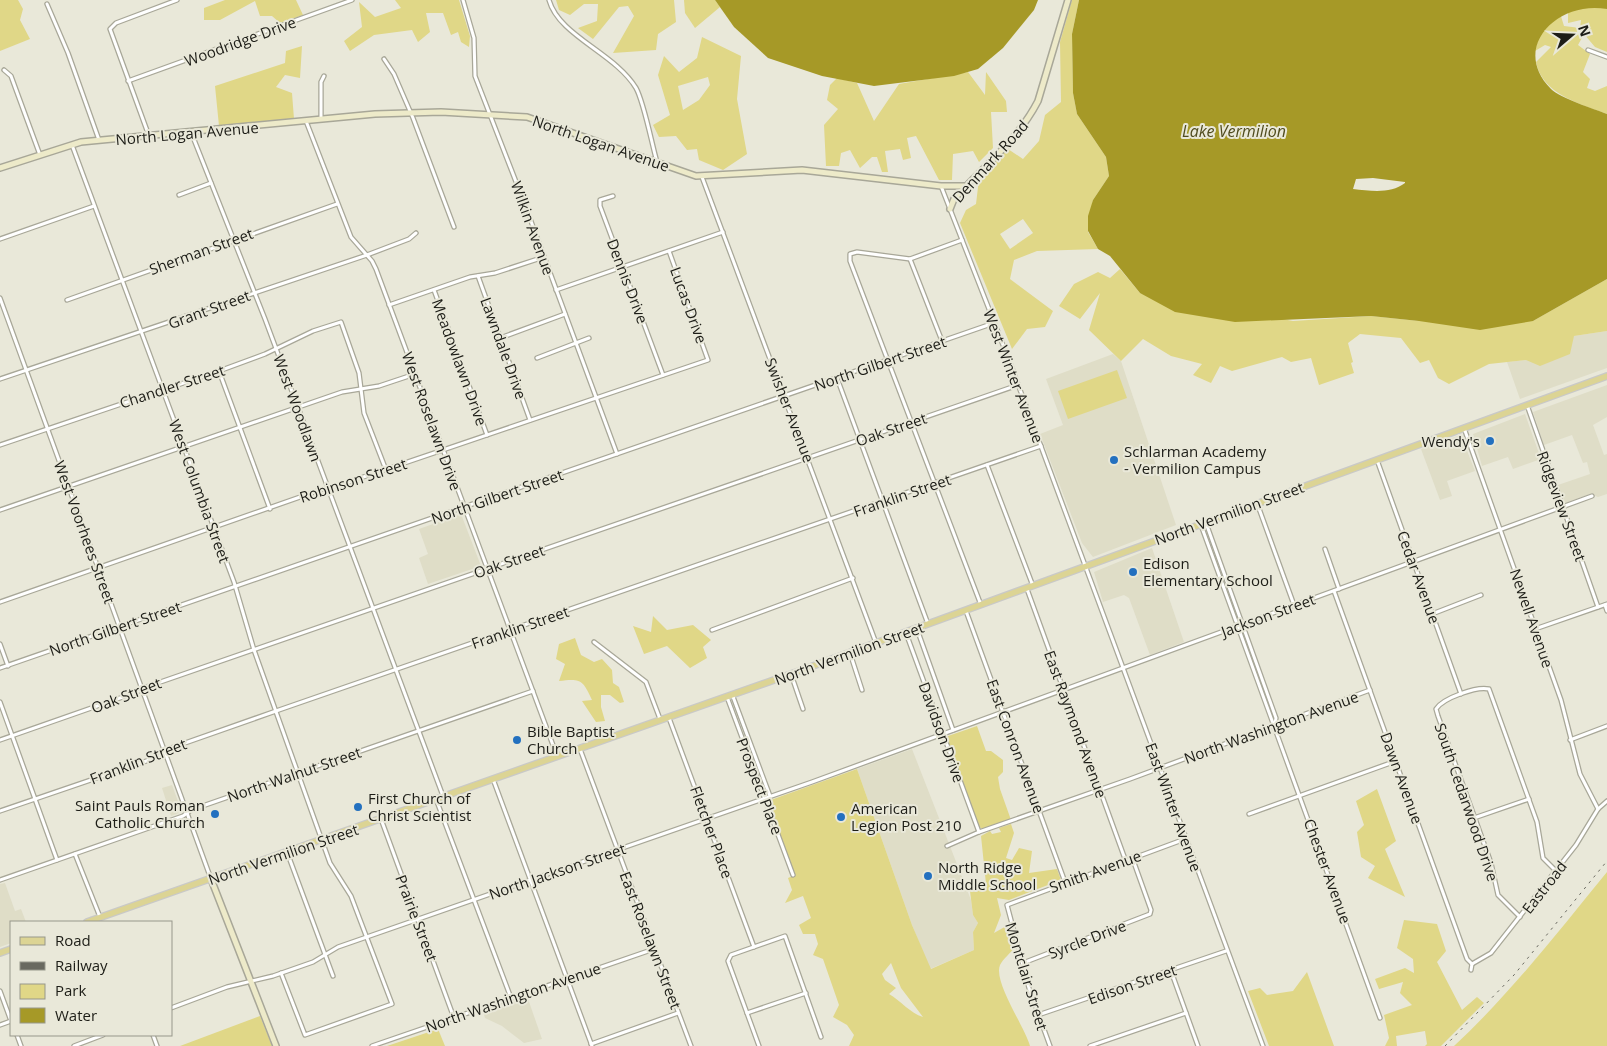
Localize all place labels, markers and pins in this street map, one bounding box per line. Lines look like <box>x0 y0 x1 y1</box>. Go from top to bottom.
place label: Wendy's <box>1421 431 1480 451</box>
marker: Wendy's <box>1484 435 1496 447</box>
place label: Schlarman Academy - Vermilion Campus <box>1124 441 1267 478</box>
marker: Schlarman Academy - Vermilion Campus <box>1108 454 1120 466</box>
place label: Edison Elementary School <box>1143 553 1273 590</box>
marker: Edison Elementary School <box>1127 566 1139 578</box>
place label: Bible Baptist Church <box>527 721 615 758</box>
marker: Bible Baptist Church <box>511 734 523 746</box>
place label: First Church of Christ Scientist <box>368 788 471 825</box>
place label: Saint Pauls Roman Catholic Church <box>75 795 205 832</box>
place label: American Legion Post 210 <box>851 798 961 835</box>
marker: First Church of Christ Scientist <box>352 801 364 813</box>
marker: Saint Pauls Roman Catholic Church <box>209 808 221 820</box>
marker: American Legion Post 210 <box>835 811 847 823</box>
place label: North Ridge Middle School <box>938 857 1036 894</box>
marker: North Ridge Middle School <box>922 870 934 882</box>

